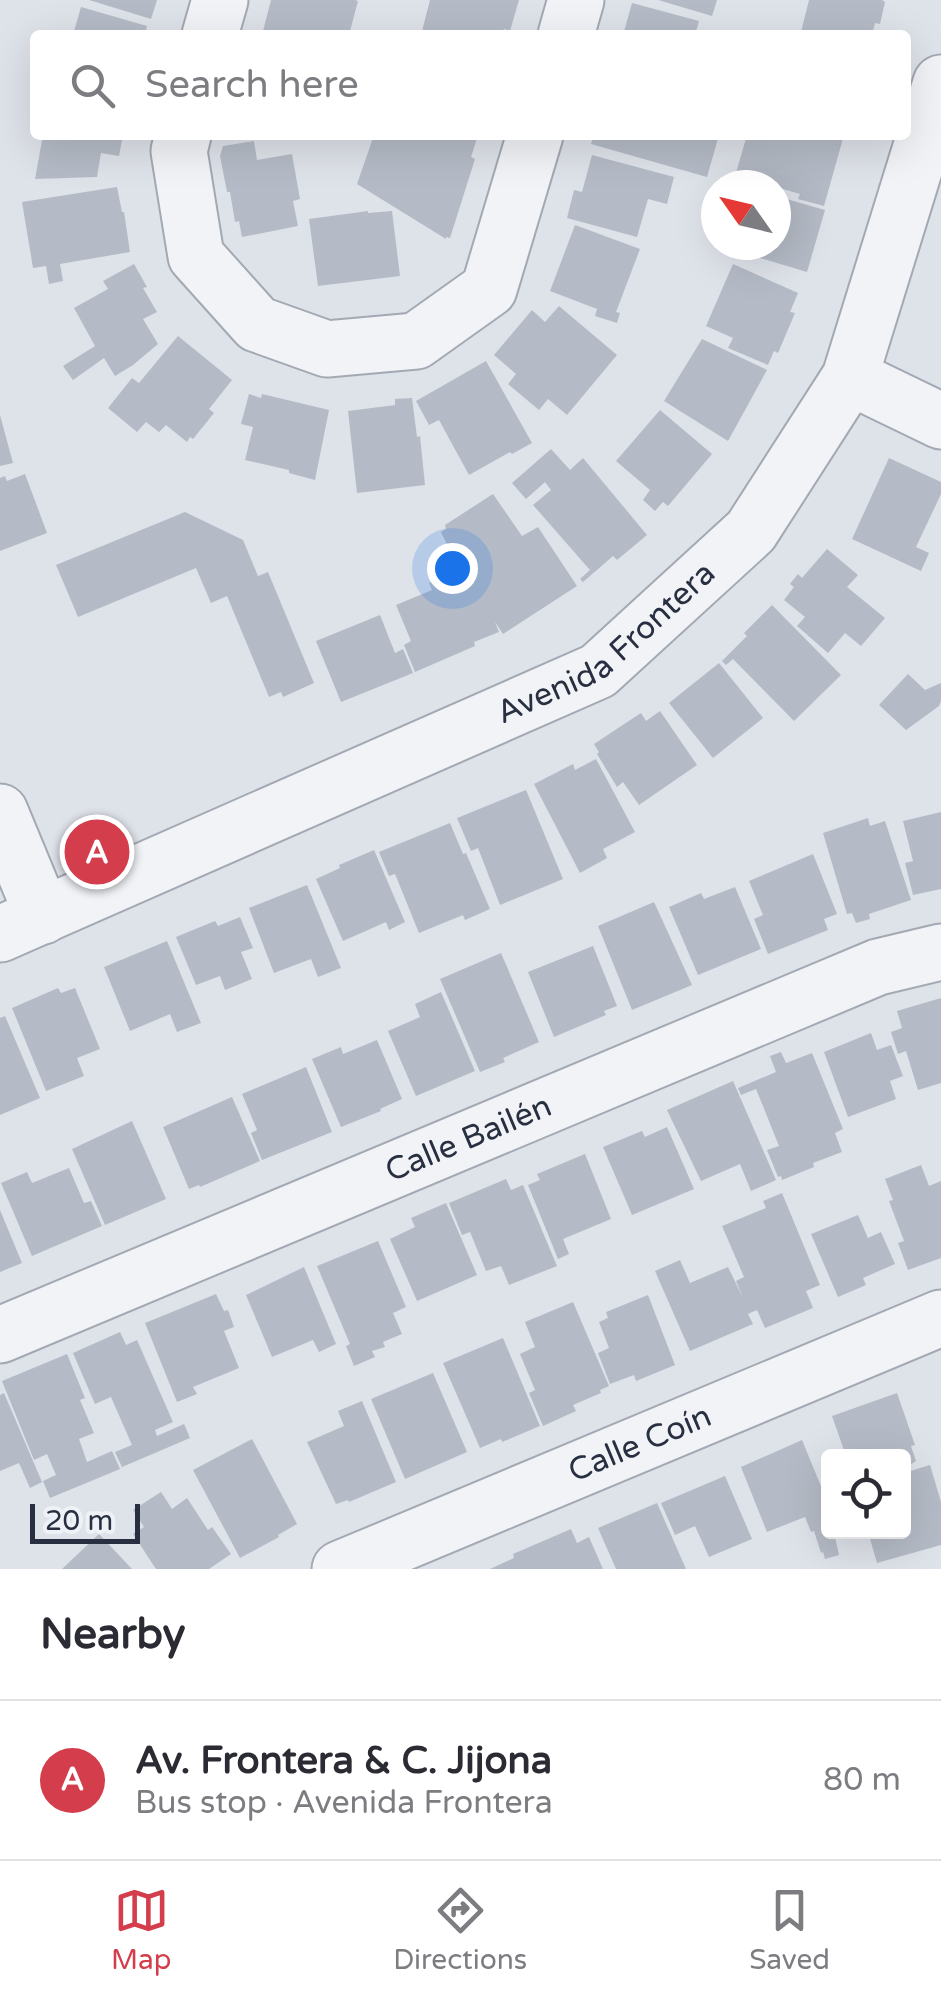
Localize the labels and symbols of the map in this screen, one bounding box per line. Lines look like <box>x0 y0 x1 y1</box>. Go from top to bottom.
north arrow <box>701 170 791 260</box>
your location <box>427 543 478 594</box>
street label: Avenida Frontera <box>491 554 723 732</box>
pin: A <box>64 814 130 890</box>
street label: Calle Bailén <box>380 1087 557 1190</box>
street label: Calle Coín <box>563 1397 717 1490</box>
scale bar <box>30 1499 140 1544</box>

